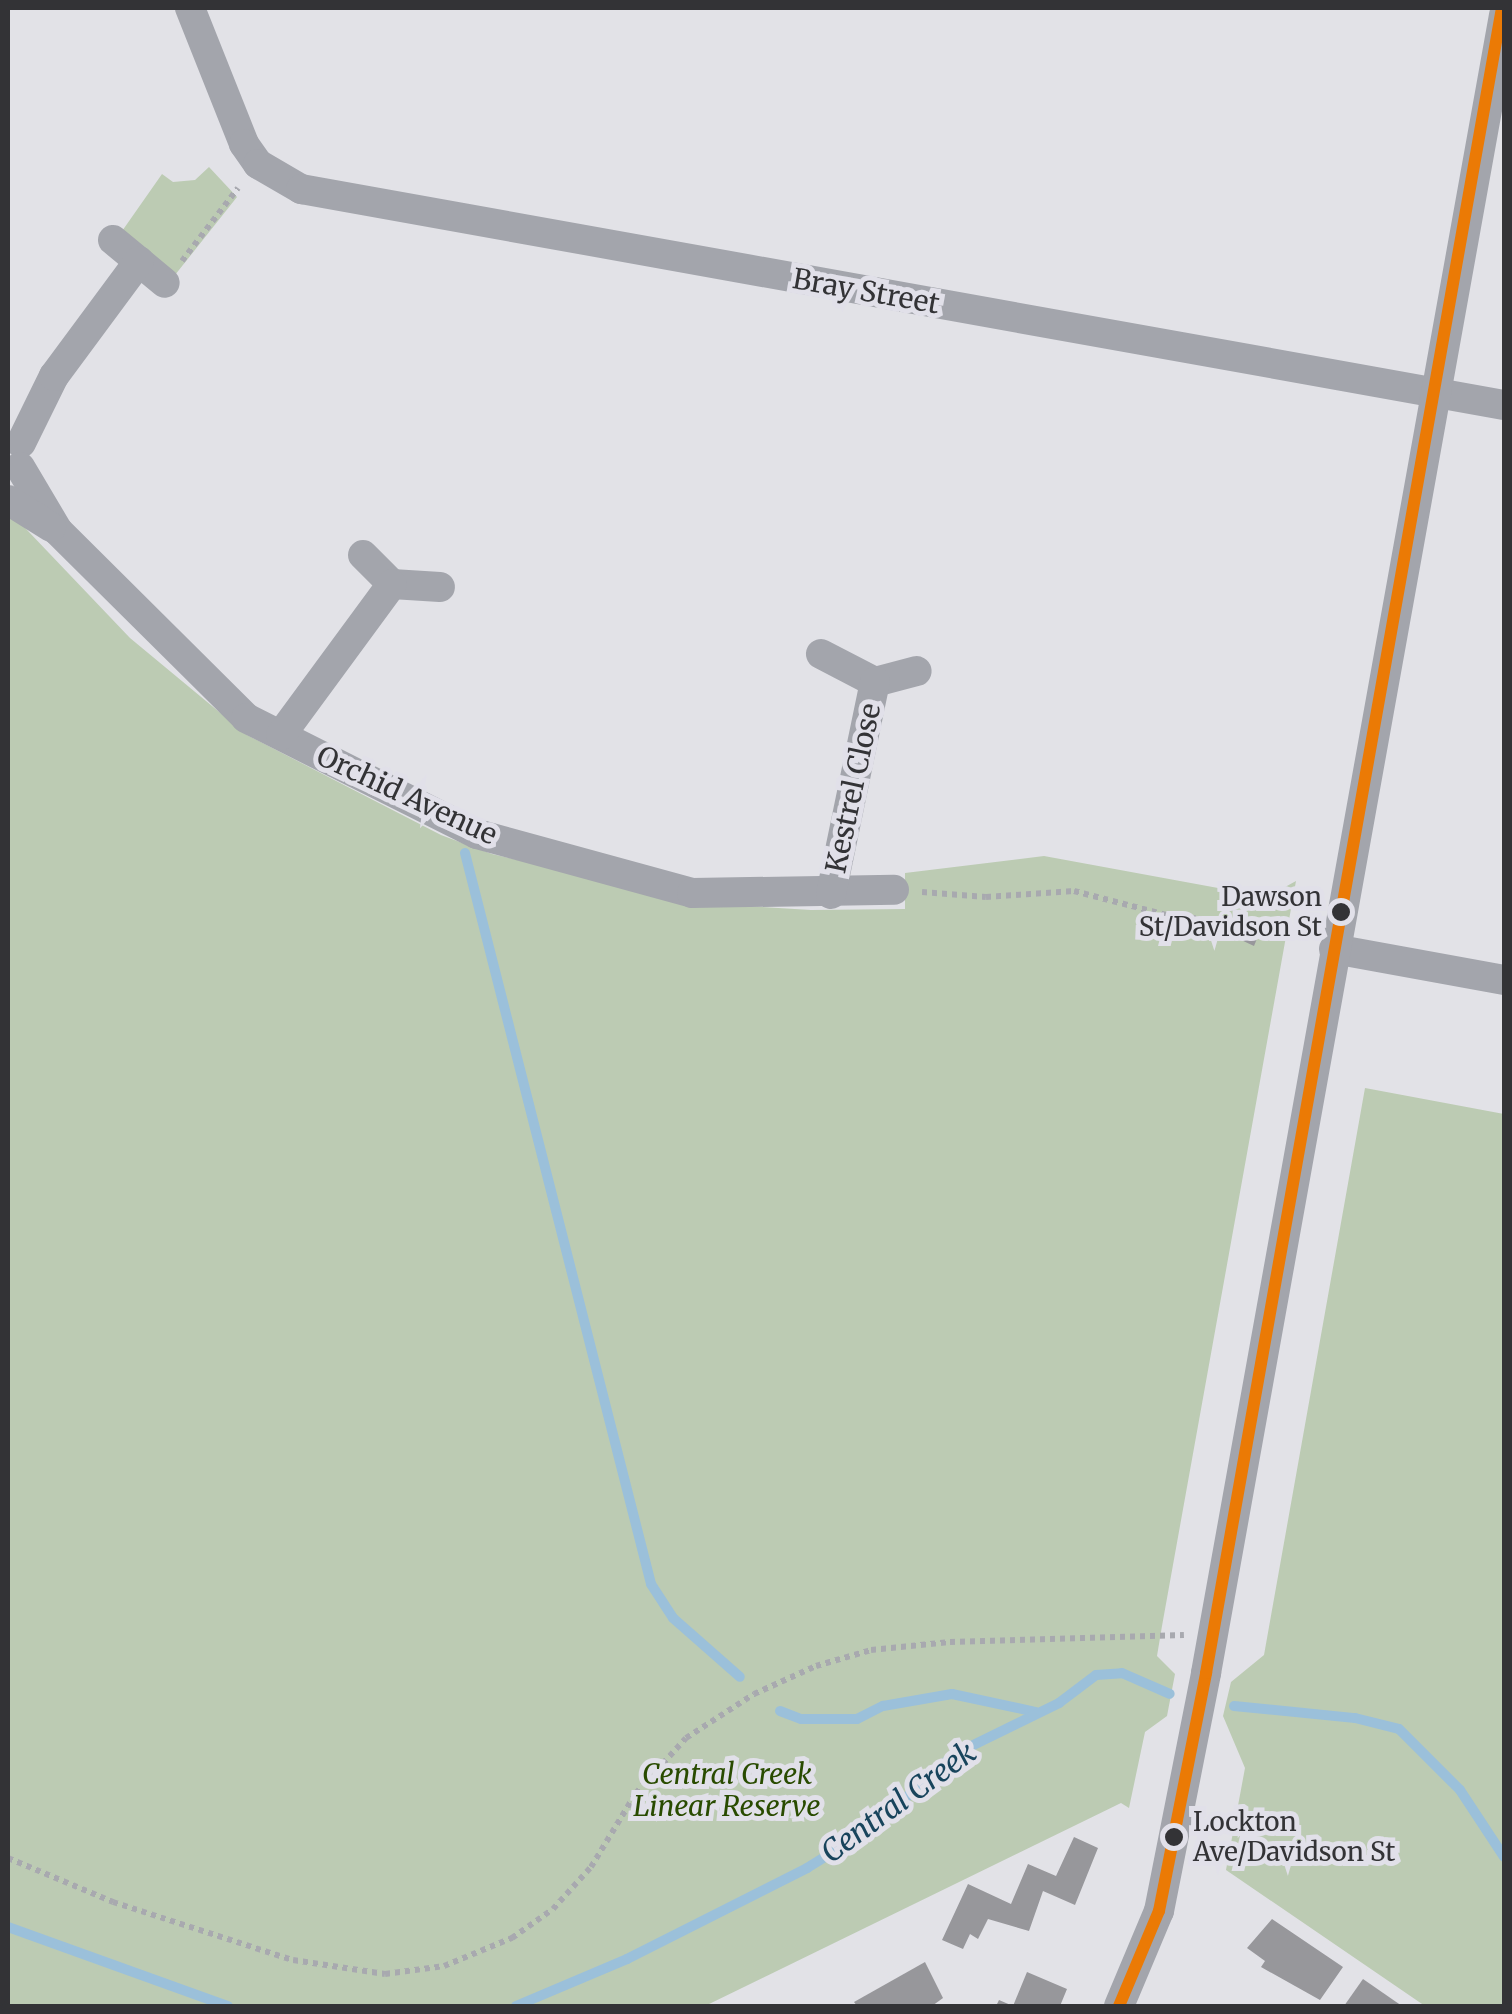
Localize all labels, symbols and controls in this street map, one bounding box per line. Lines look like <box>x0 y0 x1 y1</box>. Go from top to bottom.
street label: Bray Street <box>790 262 942 320</box>
street label: Kestrel Close <box>819 700 887 876</box>
street label: Orchid Avenue <box>312 739 502 851</box>
place label: Dawson St/Davidson St <box>1139 881 1322 942</box>
marker: Dawson St/Davidson St <box>1331 902 1351 922</box>
water label: Central Creek <box>814 1734 982 1870</box>
park label: Central Creek Linear Reserve <box>633 1757 821 1823</box>
place label: Lockton Ave/Davidson St <box>1193 1806 1395 1868</box>
marker: Lockton Ave/Davidson St <box>1164 1827 1184 1847</box>

